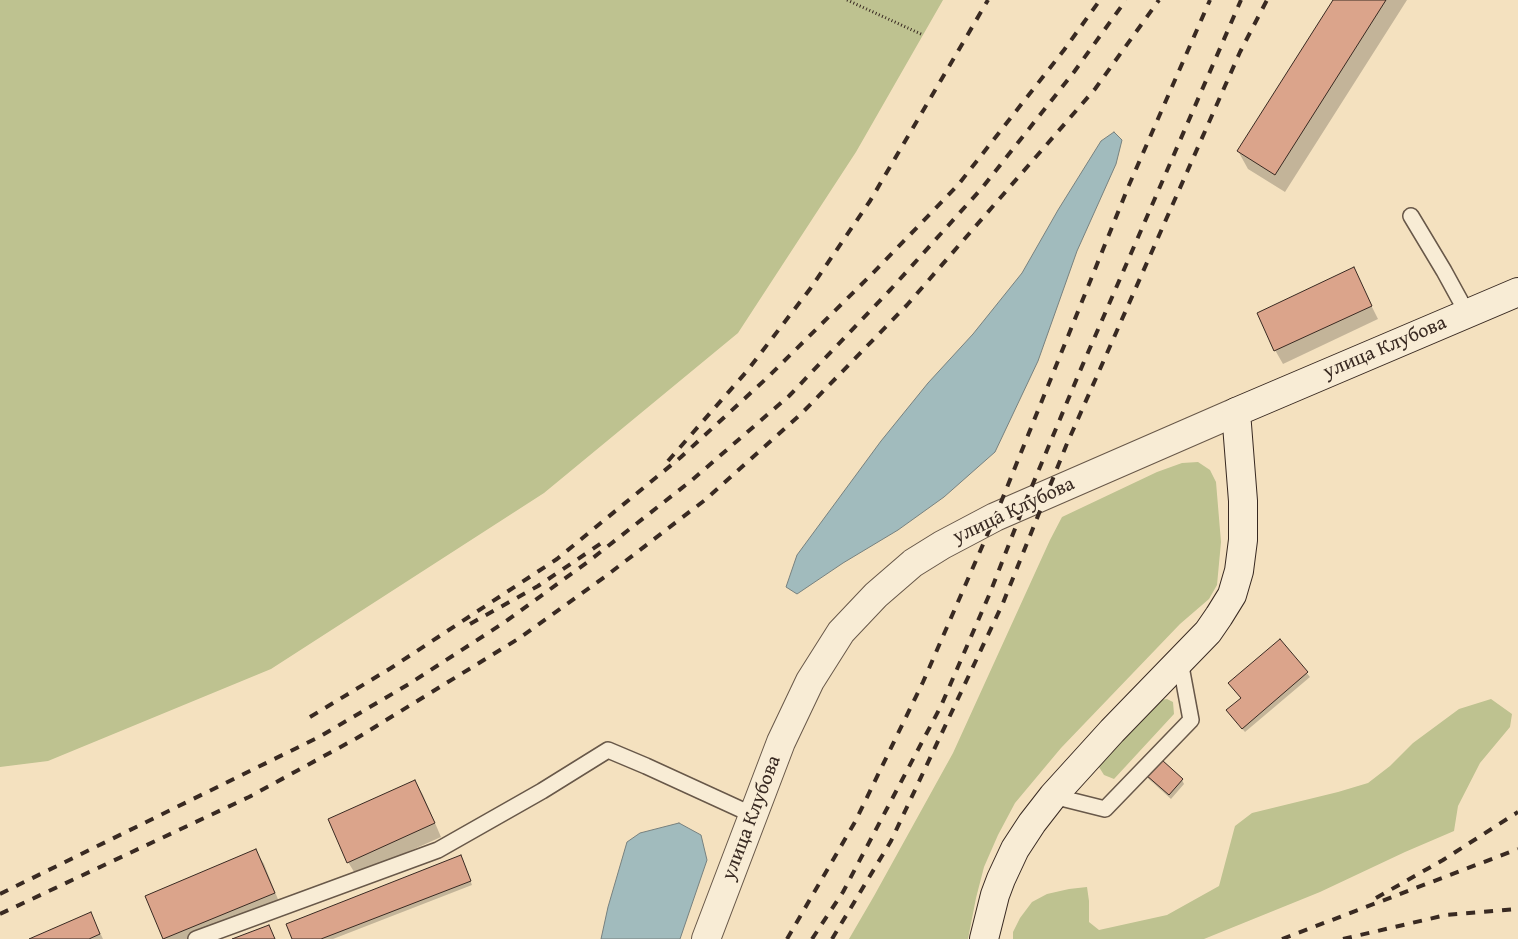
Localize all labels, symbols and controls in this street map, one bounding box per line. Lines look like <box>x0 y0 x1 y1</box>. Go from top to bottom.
street label: улица Клубова <box>1320 311 1450 385</box>
street label: улица Клубова <box>949 472 1079 550</box>
street label: улица Клубова <box>717 752 787 884</box>

